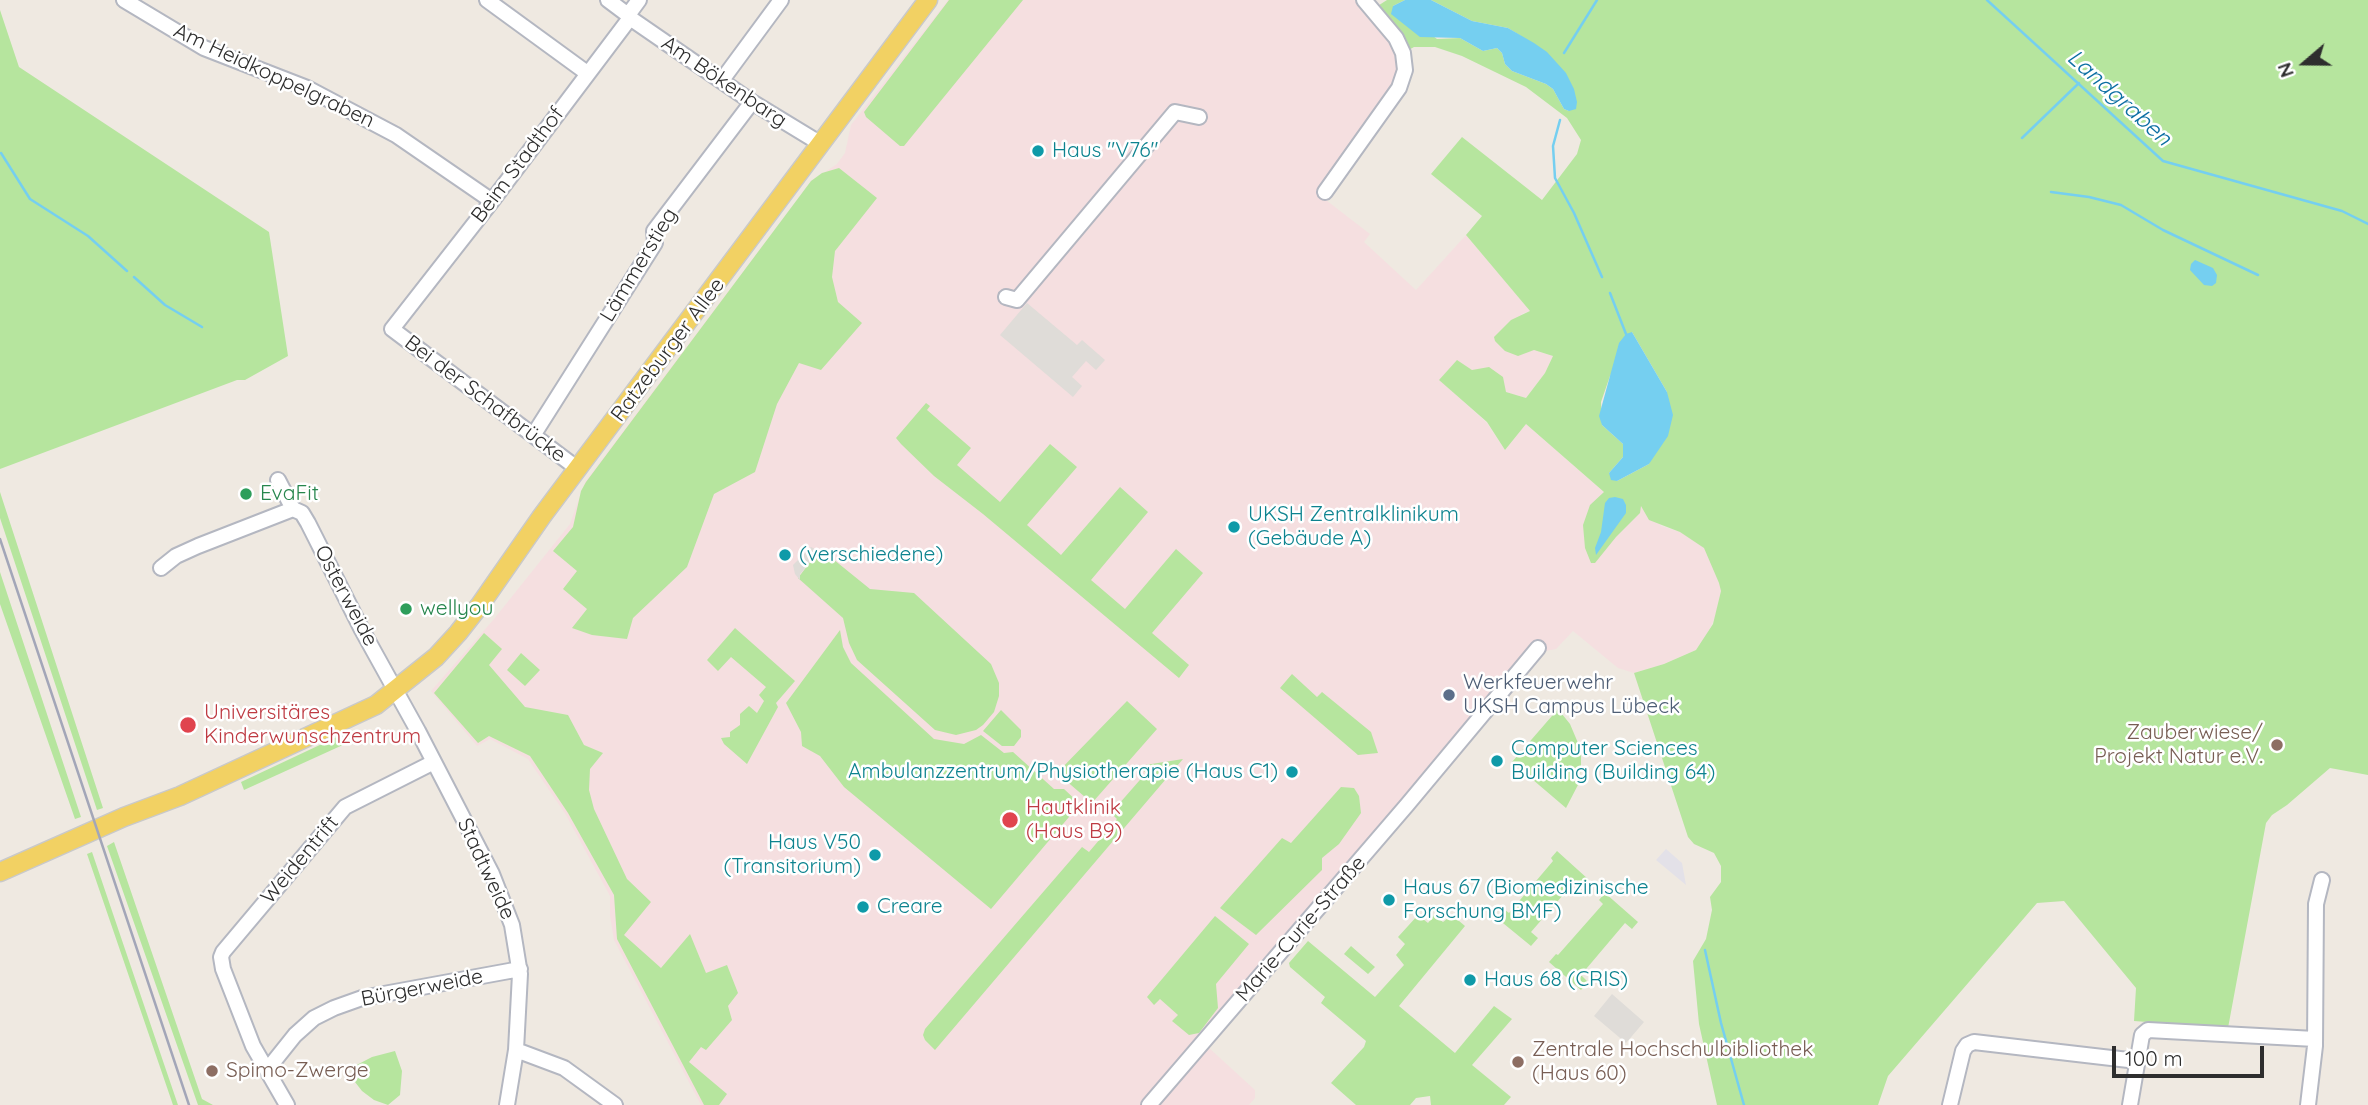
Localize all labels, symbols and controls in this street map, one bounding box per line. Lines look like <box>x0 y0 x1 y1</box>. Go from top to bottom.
street label: Am Heidkoppelgraben <box>170 18 378 134</box>
north arrow <box>2270 28 2340 98</box>
street label: Am Bökenbarg <box>656 31 792 133</box>
water label: Landgraben <box>2061 44 2177 152</box>
text: N <box>2272 60 2299 81</box>
street label: Beim Stadthof <box>466 102 570 228</box>
place label: Haus "V76" <box>1052 138 1159 164</box>
marker: Haus "V76" <box>1030 143 1046 159</box>
street label: Lämmerstieg <box>595 203 683 327</box>
street label: Ratzeburger Allee <box>606 273 730 427</box>
street label: Bei der Schafbrücke <box>399 330 571 468</box>
place label: EvaFit <box>260 481 319 507</box>
marker: EvaFit <box>238 486 254 502</box>
place label: UKSH Zentralklinikum (Gebäude A) <box>1248 502 1459 552</box>
marker: UKSH Zentralklinikum (Gebäude A) <box>1226 519 1242 535</box>
street label: Osterweide <box>309 541 383 651</box>
place label: (verschiedene) <box>799 542 943 568</box>
marker: (verschiedene) <box>777 547 793 563</box>
place label: wellyou <box>420 596 493 622</box>
marker: wellyou <box>398 601 414 617</box>
place label: Werkfeuerwehr UKSH Campus Lübeck <box>1463 670 1680 720</box>
marker: Werkfeuerwehr UKSH Campus Lübeck <box>1441 687 1457 703</box>
place label: Universitäres Kinderwunschzentrum <box>204 700 421 750</box>
marker: Universitäres Kinderwunschzentrum <box>178 715 198 735</box>
place label: Zauberwiese/ Projekt Natur e.V. <box>2094 720 2263 770</box>
place label: Computer Sciences Building (Building 64) <box>1511 736 1715 786</box>
marker: Zauberwiese/ Projekt Natur e.V. <box>2269 737 2285 753</box>
marker: Computer Sciences Building (Building 64) <box>1489 753 1505 769</box>
place label: Ambulanzzentrum/Physiotherapie (Haus C1) <box>848 759 1278 785</box>
marker: Ambulanzzentrum/Physiotherapie (Haus C1) <box>1284 764 1300 780</box>
place label: Hautklinik (Haus B9) <box>1026 795 1122 845</box>
marker: Hautklinik (Haus B9) <box>1000 810 1020 830</box>
street label: Weidentrift <box>256 811 344 909</box>
street label: Stadtweide <box>452 814 520 924</box>
place label: Haus V50 (Transitorium) <box>723 830 861 880</box>
marker: Haus V50 (Transitorium) <box>867 847 883 863</box>
street label: Marie-Curie-Straße <box>1231 851 1371 1007</box>
place label: Haus 67 (Biomedizinische Forschung BMF) <box>1403 875 1649 925</box>
marker: Haus 67 (Biomedizinische Forschung BMF) <box>1381 892 1397 908</box>
place label: Creare <box>877 894 942 920</box>
marker: Creare <box>855 899 871 915</box>
street label: Bürgerweide <box>359 964 485 1012</box>
place label: Haus 68 (CRIS) <box>1484 967 1628 993</box>
marker: Haus 68 (CRIS) <box>1462 972 1478 988</box>
scale bar <box>2116 1032 2268 1076</box>
place label: Zentrale Hochschulbibliothek (Haus 60) <box>1532 1037 1813 1087</box>
text: 100 m <box>2125 1045 2183 1071</box>
marker: Zentrale Hochschulbibliothek (Haus 60) <box>1510 1054 1526 1070</box>
place label: Spimo-Zwerge <box>226 1058 369 1084</box>
marker: Spimo-Zwerge <box>204 1063 220 1079</box>

